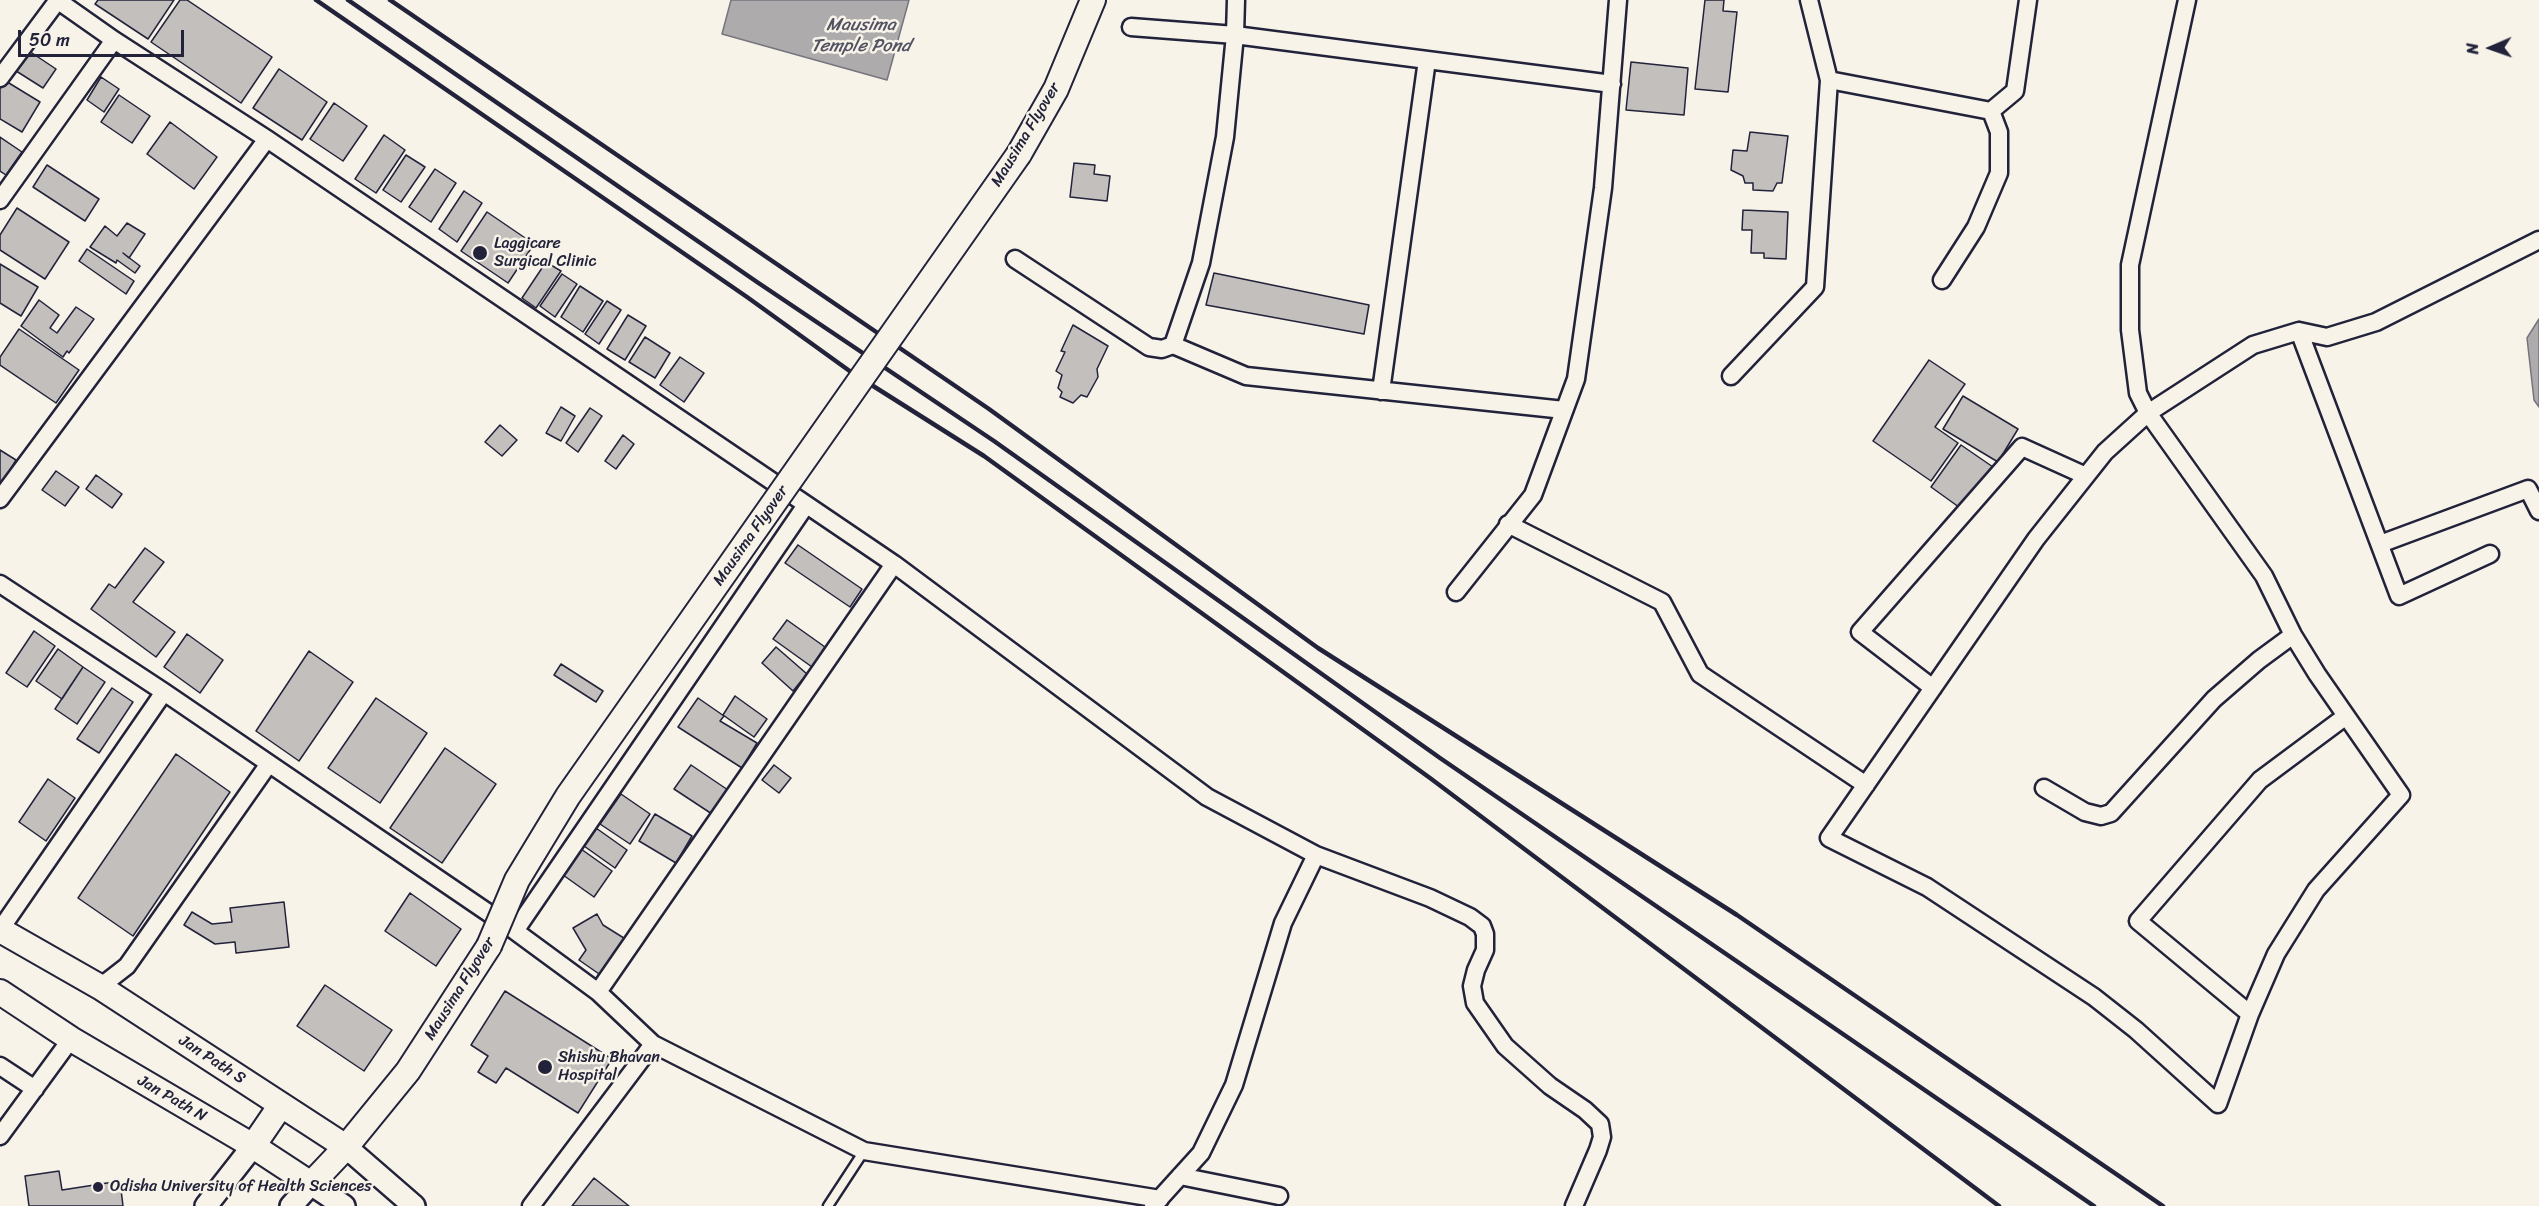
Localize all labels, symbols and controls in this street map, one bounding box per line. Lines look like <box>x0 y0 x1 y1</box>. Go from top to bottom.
water label: Mausima Temple Pond <box>811 14 911 57</box>
scale bar <box>21 18 188 56</box>
north arrow <box>2461 18 2521 78</box>
text: 50 m <box>29 24 70 56</box>
text: N <box>2458 43 2487 55</box>
street label: Mausima Flyover <box>987 80 1065 190</box>
place label: Laggicare Surgical Clinic <box>494 234 596 272</box>
marker: Laggicare Surgical Clinic <box>471 244 489 262</box>
street label: Mausima Flyover <box>709 482 793 590</box>
street label: Mausima Flyover <box>421 934 499 1044</box>
street label: Jan Path S <box>175 1031 249 1089</box>
place label: Shishu Bhavan Hospital <box>558 1048 660 1086</box>
marker: Shishu Bhavan Hospital <box>536 1058 554 1076</box>
street label: Jan Path N <box>134 1072 210 1126</box>
place label: Odisha University of Health Sciences <box>110 1177 372 1197</box>
marker: Odisha University of Health Sciences <box>91 1180 105 1194</box>

